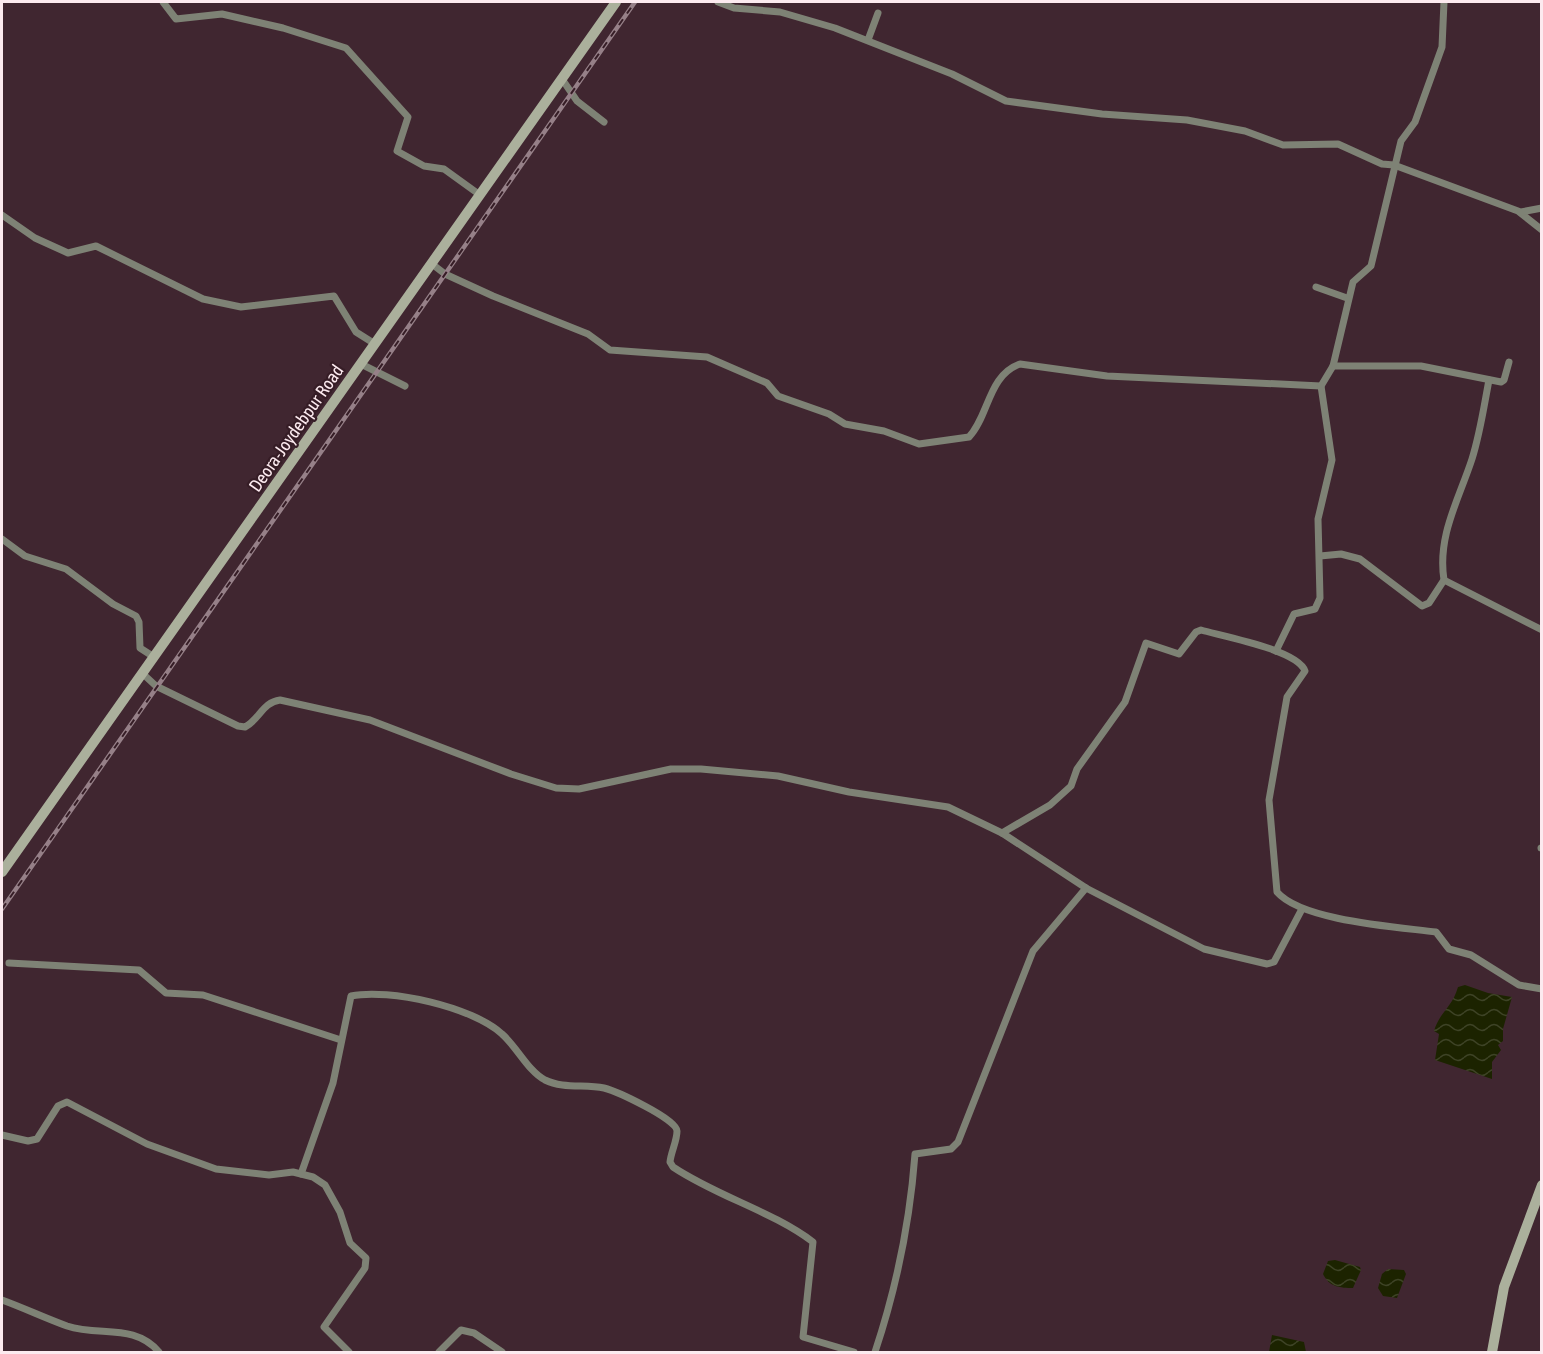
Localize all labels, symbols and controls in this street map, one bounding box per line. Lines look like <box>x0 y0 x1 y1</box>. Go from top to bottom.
street label: Deora-Joydebpur Road <box>244 360 348 496</box>

